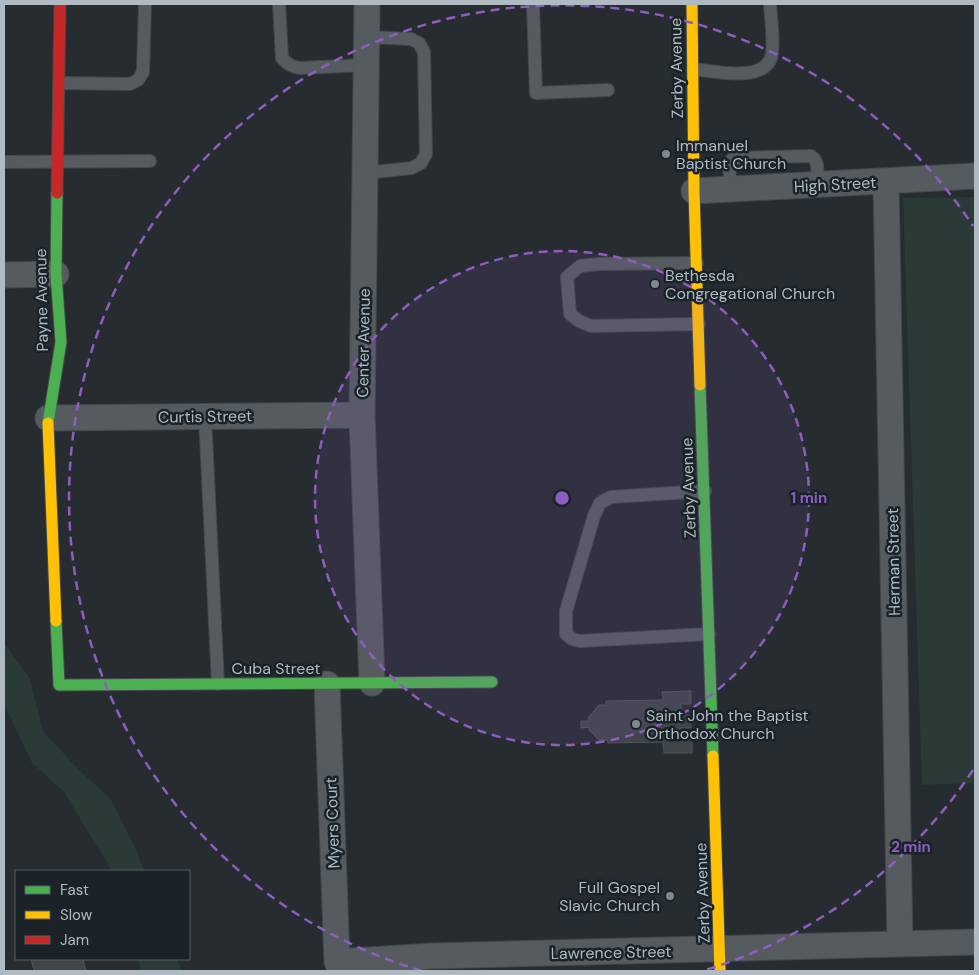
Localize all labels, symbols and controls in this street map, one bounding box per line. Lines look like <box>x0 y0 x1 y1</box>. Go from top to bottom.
street label: Zerby Avenue <box>665 18 688 118</box>
place label: Immanuel Baptist Church <box>676 135 786 174</box>
marker: Immanuel Baptist Church <box>660 148 672 160</box>
street label: High Street <box>793 172 877 197</box>
street label: Payne Avenue <box>30 248 53 352</box>
place label: Bethesda Congregational Church <box>665 265 835 304</box>
marker: Bethesda Congregational Church <box>649 278 661 290</box>
street label: Center Avenue <box>352 288 375 398</box>
street label: Curtis Street <box>158 405 252 428</box>
street label: Zerby Avenue <box>676 437 701 539</box>
text: 1 min <box>791 488 827 508</box>
centre of rings <box>553 489 571 507</box>
street label: Herman Street <box>882 508 905 616</box>
street label: Cuba Street <box>232 658 320 679</box>
place label: Saint John the Baptist Orthodox Church <box>646 705 809 744</box>
marker: Saint John the Baptist Orthodox Church <box>630 718 642 730</box>
street label: Myers Court <box>320 777 345 869</box>
text: 2 min <box>891 837 931 857</box>
street label: Zerby Avenue <box>690 842 715 944</box>
legend <box>15 870 190 960</box>
place label: Full Gospel Slavic Church <box>559 877 660 916</box>
text: Fast <box>60 880 89 900</box>
marker: Full Gospel Slavic Church <box>664 890 676 902</box>
text: Slow <box>60 905 93 925</box>
text: Jam <box>60 930 89 950</box>
street label: Lawrence Street <box>550 941 672 964</box>

